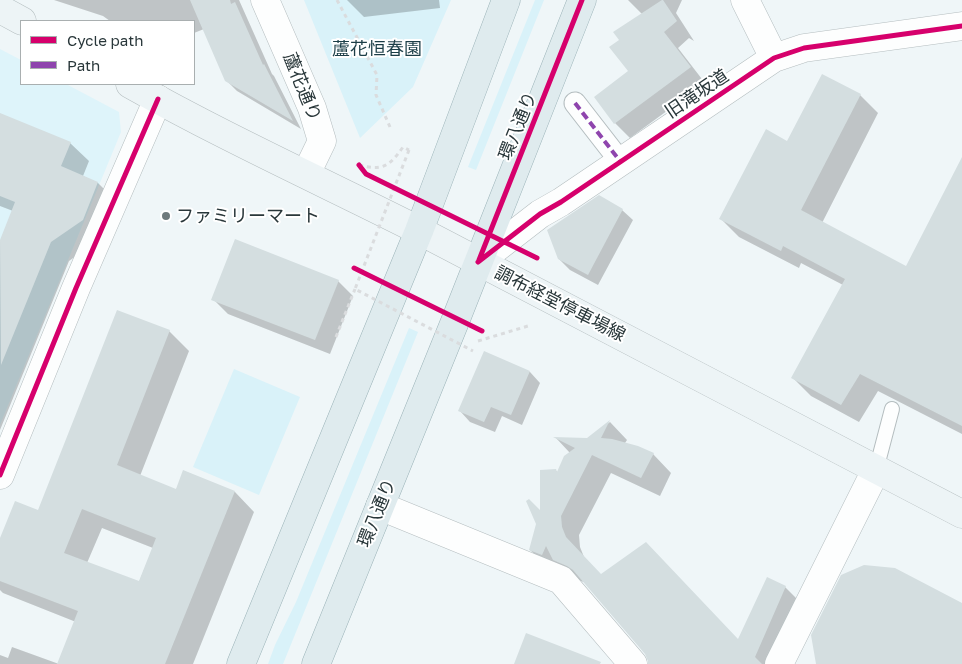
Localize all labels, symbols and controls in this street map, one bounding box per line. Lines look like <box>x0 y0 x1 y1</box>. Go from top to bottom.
legend <box>20 20 195 85</box>
text: Cycle path <box>67 31 143 49</box>
park label: 蘆花恒春園 <box>332 38 422 60</box>
street label: 蘆花通り <box>279 50 325 124</box>
text: Path <box>67 56 100 74</box>
street label: 旧滝坂道 <box>661 65 733 123</box>
street label: 環八通り <box>495 89 541 163</box>
place label: ファミリーマート <box>176 205 320 227</box>
marker: ファミリーマート <box>160 210 172 222</box>
street label: 調布経堂停車場線 <box>491 262 629 346</box>
street label: 環八通り <box>354 476 400 550</box>

